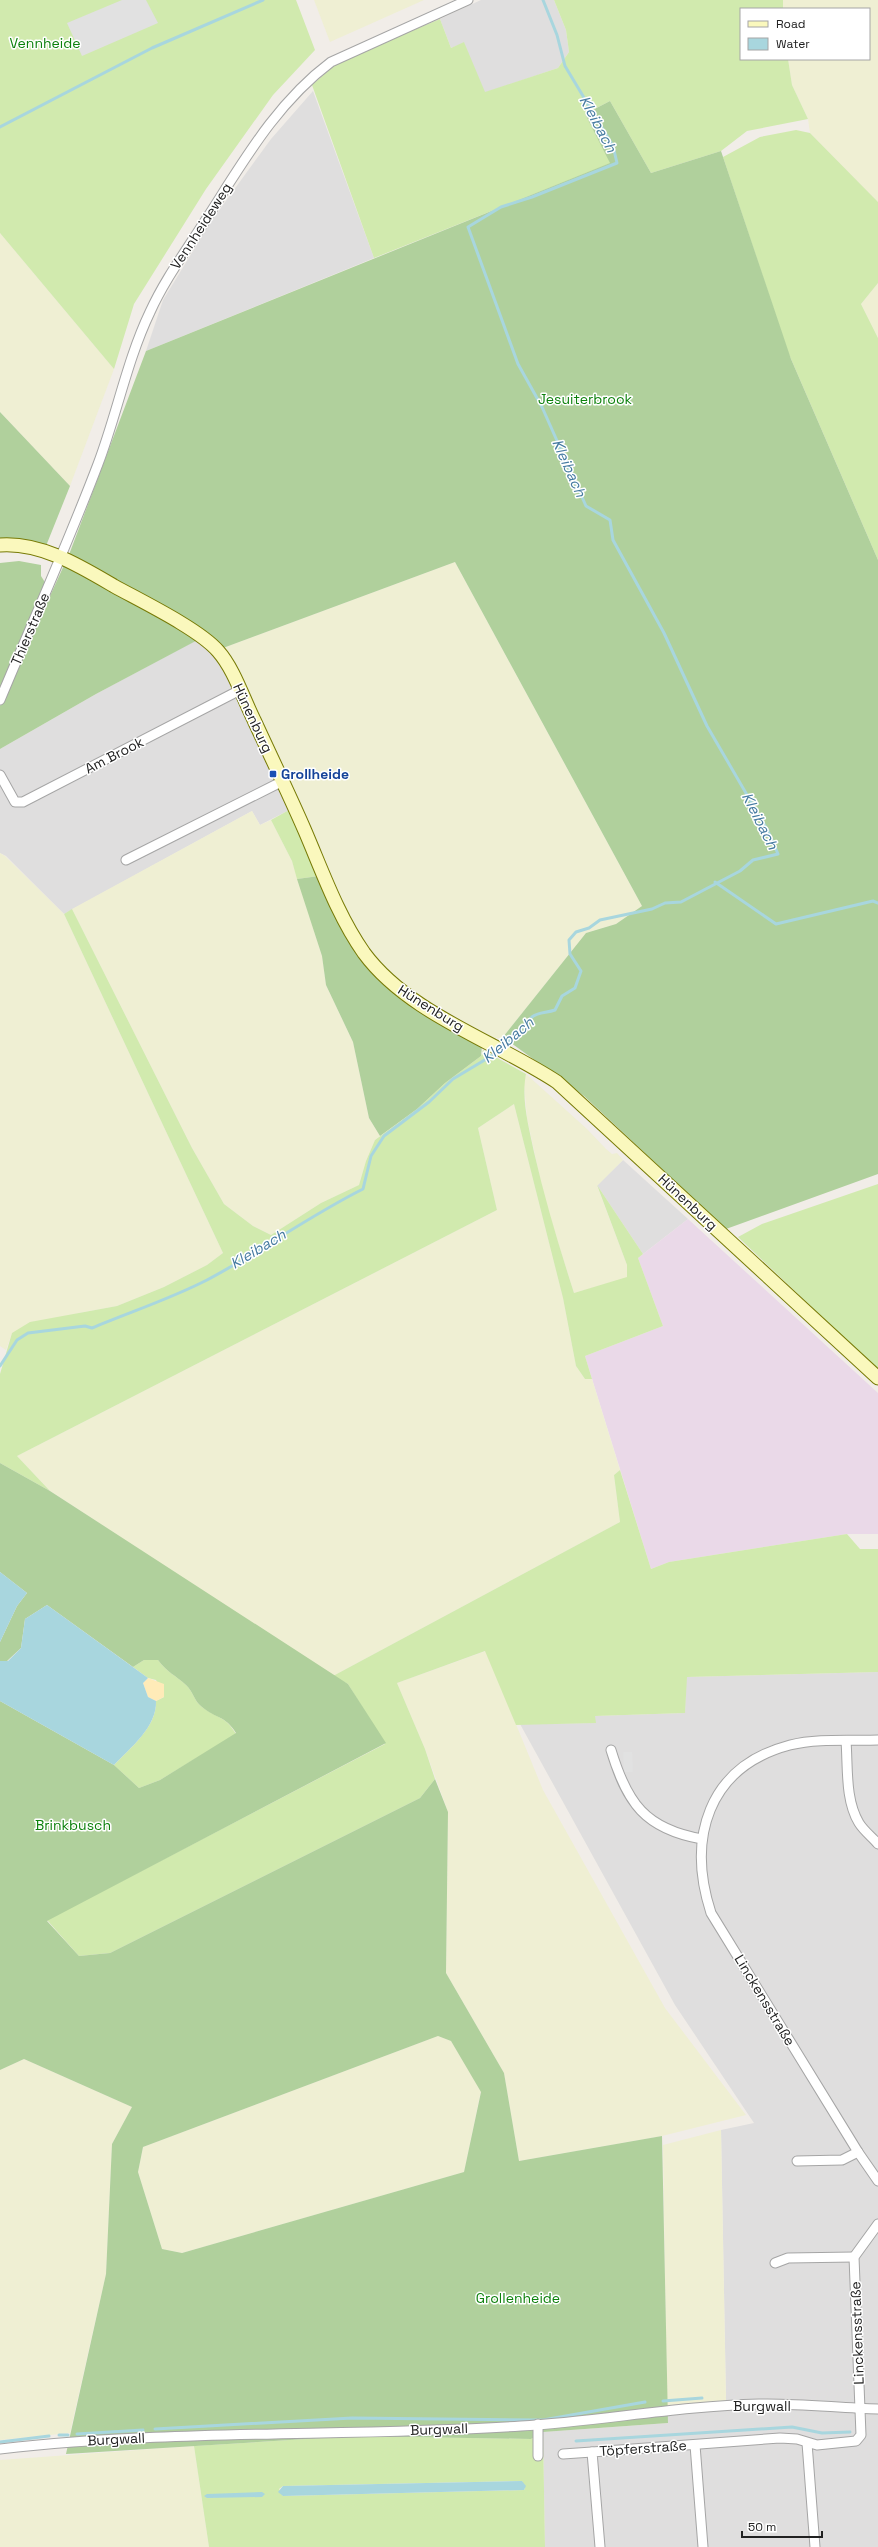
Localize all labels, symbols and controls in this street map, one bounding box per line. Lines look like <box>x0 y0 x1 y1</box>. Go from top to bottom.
legend <box>740 8 870 60</box>
text: Road <box>776 16 805 32</box>
park label: Vennheide <box>9 34 81 52</box>
text: Water <box>776 36 810 52</box>
water label: Kleibach <box>576 92 622 156</box>
street label: Vennheideweg <box>166 179 236 273</box>
park label: Jesuiterbrook <box>538 390 633 408</box>
water label: Kleibach <box>548 436 591 501</box>
street label: Thierstraße <box>7 590 53 668</box>
street label: Hünenburg <box>229 680 277 756</box>
street label: Am Brook <box>82 732 147 777</box>
place label: Grollheide <box>281 765 349 783</box>
marker: Grollheide <box>268 769 278 779</box>
water label: Kleibach <box>738 789 783 853</box>
street label: Hünenburg <box>395 981 467 1035</box>
water label: Kleibach <box>478 1012 538 1067</box>
street label: Hünenburg <box>655 1170 721 1234</box>
water label: Kleibach <box>226 1224 290 1273</box>
park label: Brinkbusch <box>35 1816 111 1834</box>
street label: Linckensstraße <box>731 1951 799 2049</box>
street label: Linckensstraße <box>846 2281 868 2385</box>
park label: Grollenheide <box>476 2289 560 2307</box>
street label: Burgwall <box>733 2397 791 2415</box>
street label: Burgwall <box>410 2419 468 2439</box>
street label: Burgwall <box>87 2428 145 2450</box>
street label: Töpferstraße <box>599 2436 687 2460</box>
scale bar <box>742 2513 822 2539</box>
text: 50 m <box>748 2519 776 2535</box>

